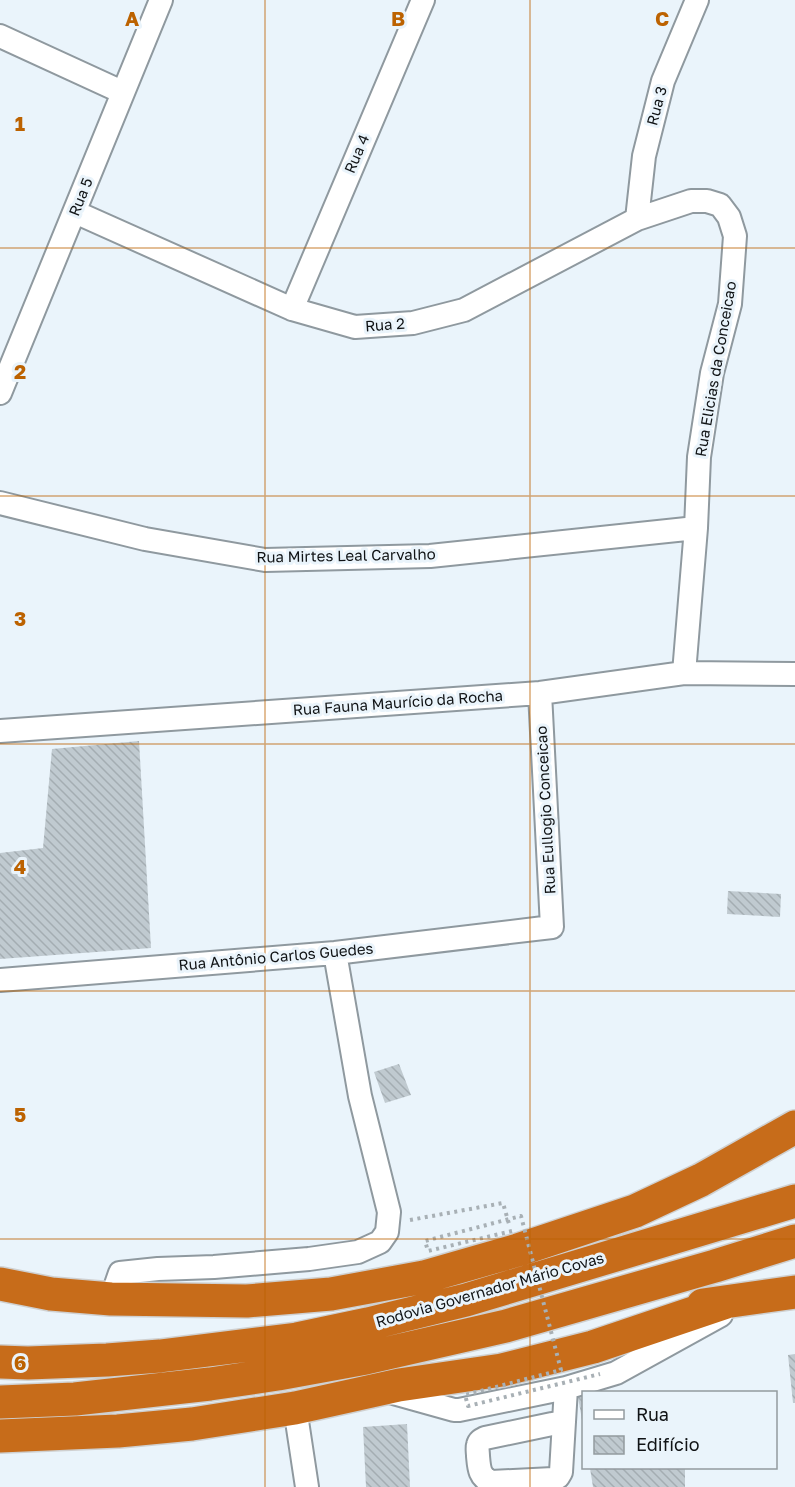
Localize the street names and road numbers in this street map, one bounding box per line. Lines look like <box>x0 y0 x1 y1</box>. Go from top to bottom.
street label: Rua 3 <box>642 84 670 127</box>
street label: Rua 4 <box>340 132 372 176</box>
street label: Rua 5 <box>64 175 96 218</box>
street label: Rua Elicias da Conceicao <box>691 280 739 458</box>
street label: Rua 2 <box>364 314 405 334</box>
street label: Rua Mirtes Leal Carvalho <box>256 544 436 566</box>
street label: Rua Fauna Maurício da Rocha <box>292 686 504 718</box>
street label: Rua Eullogio Conceicao <box>532 725 558 895</box>
street label: Rua Antônio Carlos Guedes <box>178 939 374 973</box>
street label: Rodovia Governador Mário Covas <box>374 1248 606 1330</box>

